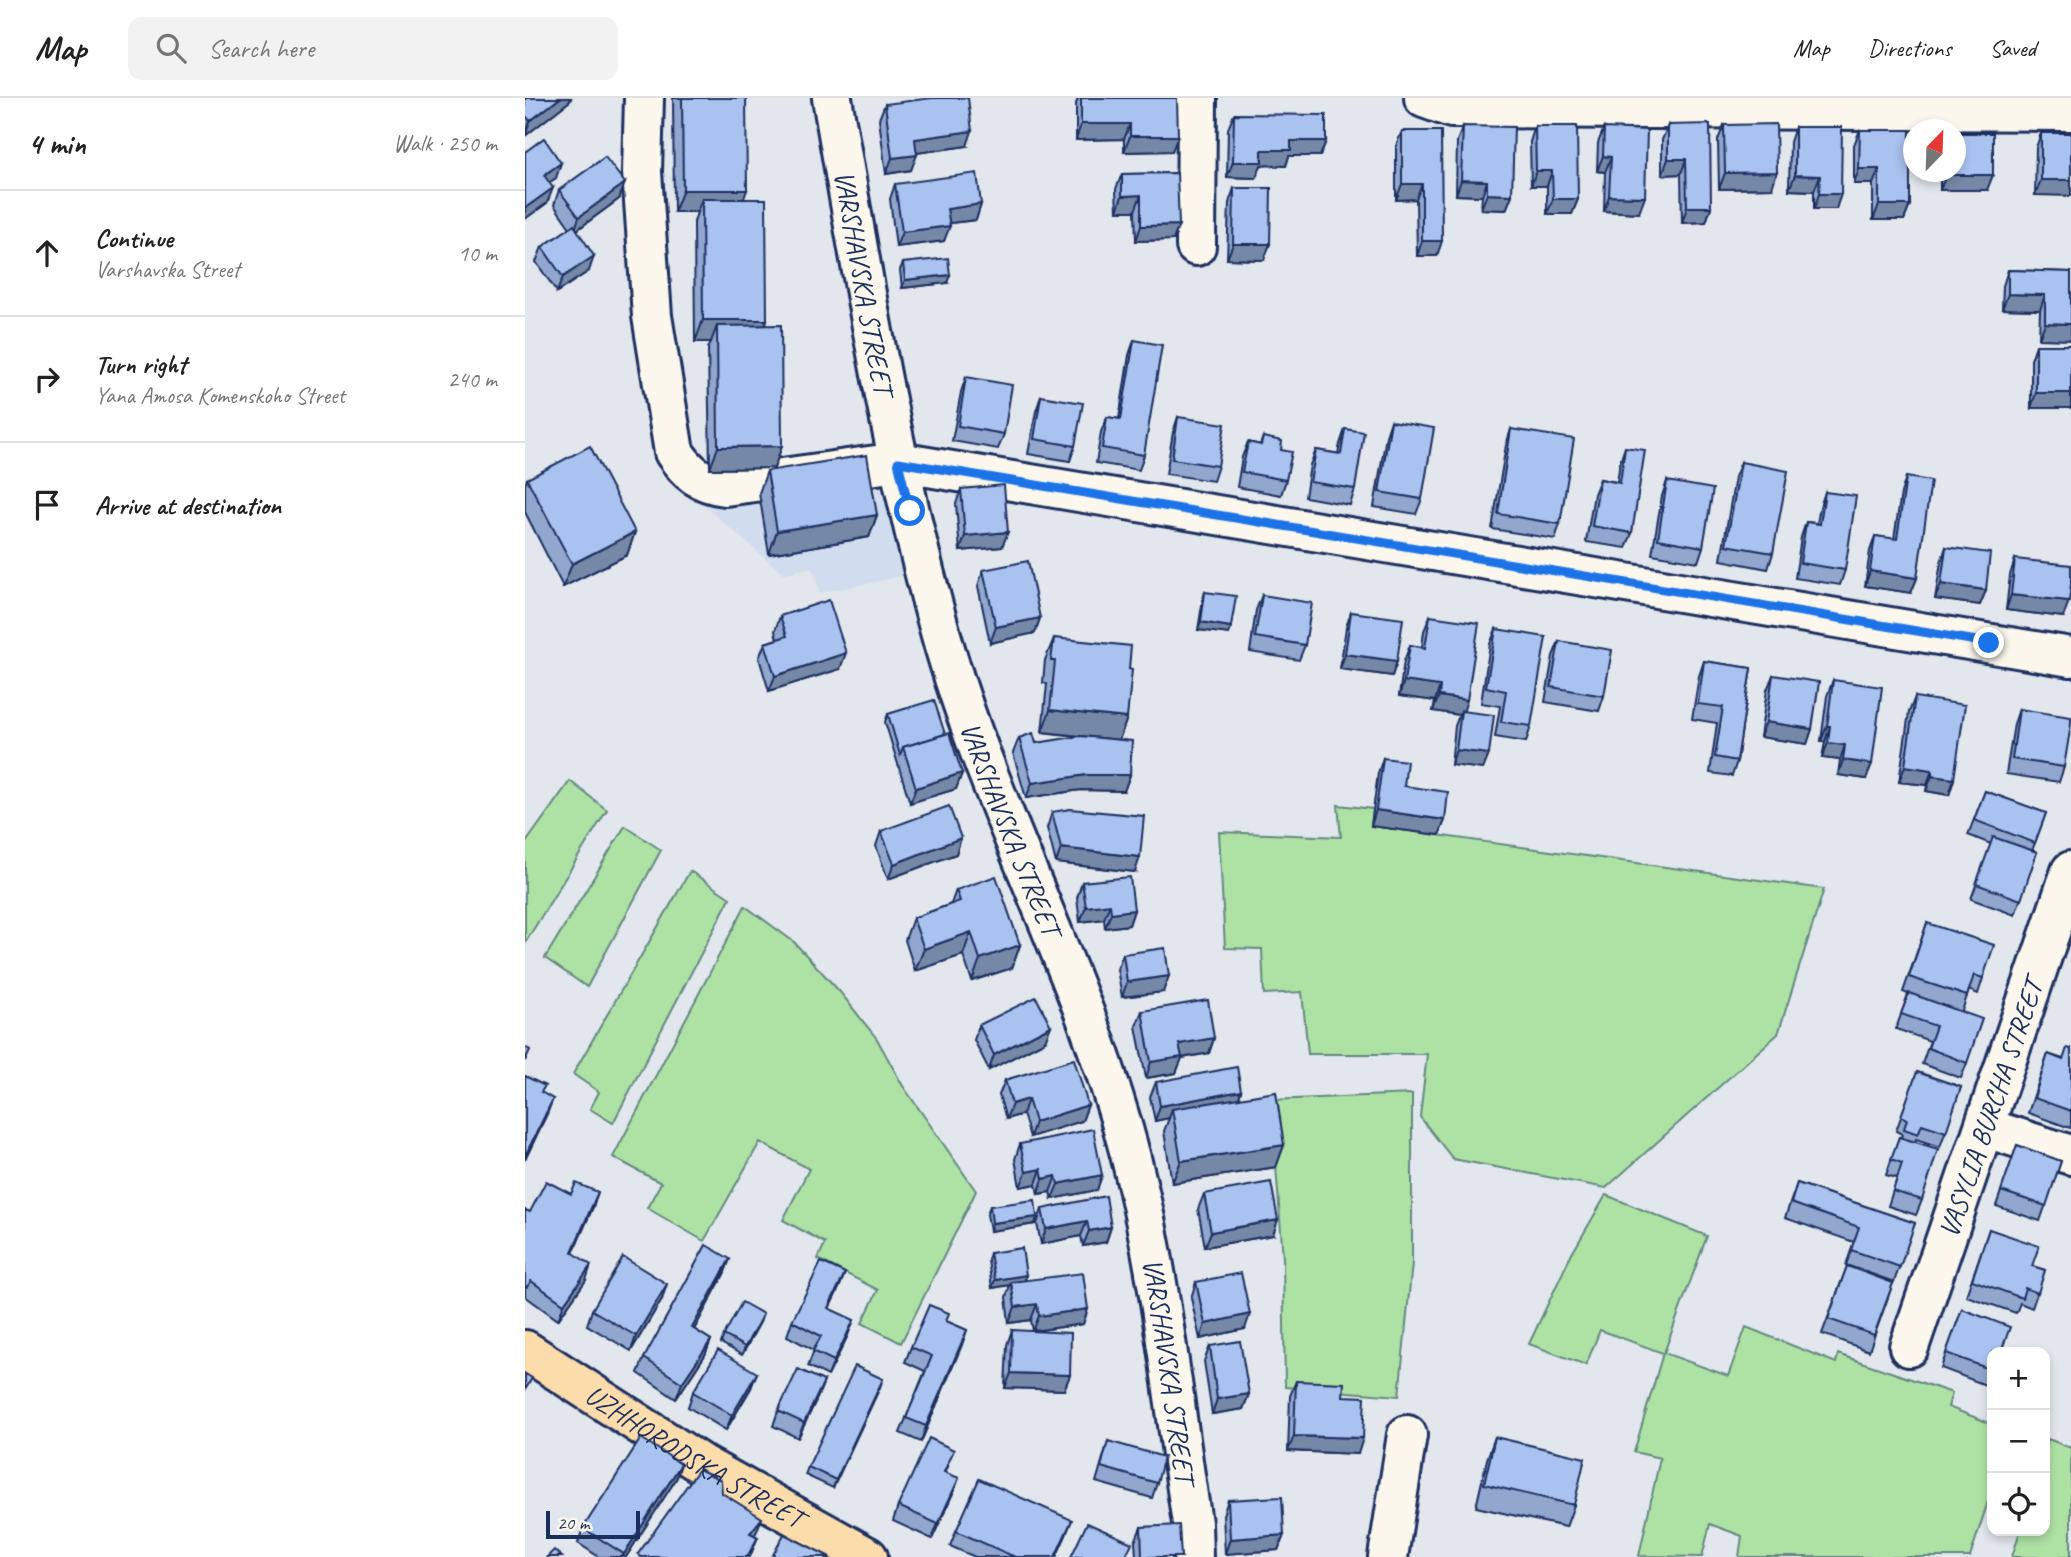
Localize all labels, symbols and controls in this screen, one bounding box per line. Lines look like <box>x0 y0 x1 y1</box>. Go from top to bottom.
search box <box>128 17 618 80</box>
text: Map <box>35 27 86 69</box>
icon: search <box>152 29 190 67</box>
text: Search here <box>208 32 314 65</box>
text: Map <box>1793 33 1830 63</box>
text: Directions <box>1868 33 1951 63</box>
text: Saved <box>1989 33 2036 63</box>
north arrow <box>1903 119 1966 182</box>
text: 4 min <box>28 125 85 163</box>
text: Walk · 250 m <box>393 129 497 158</box>
street label: VARSHAVSKA STREET <box>827 168 903 404</box>
text: Continue <box>95 222 173 255</box>
icon: ahead <box>28 234 66 272</box>
text: 10 m <box>458 239 497 268</box>
text: Varshavska Street <box>95 255 240 284</box>
text: Turn right <box>95 348 186 381</box>
icon: right <box>28 360 66 398</box>
text: 240 m <box>448 365 497 394</box>
text: Yana Amosa Komenskoho Street <box>95 381 345 410</box>
icon: arrive <box>28 486 66 524</box>
text: Arrive at destination <box>95 489 281 522</box>
route start <box>894 495 925 526</box>
route end <box>1973 627 2004 658</box>
street label: VARSHAVSKA STREET <box>952 717 1071 947</box>
street label: VASYLIA BURCHA STREET <box>1931 969 2053 1242</box>
street label: VARSHAVSKA STREET <box>1135 1255 1204 1492</box>
map controls <box>1987 1347 2050 1536</box>
button: + <box>1987 1347 2050 1410</box>
street label: UZHHORODSKA STREET <box>579 1377 816 1539</box>
button: − <box>1987 1410 2050 1473</box>
button: locate <box>1987 1473 2050 1536</box>
scale bar <box>546 1508 641 1540</box>
text: 20 m <box>557 1511 589 1535</box>

